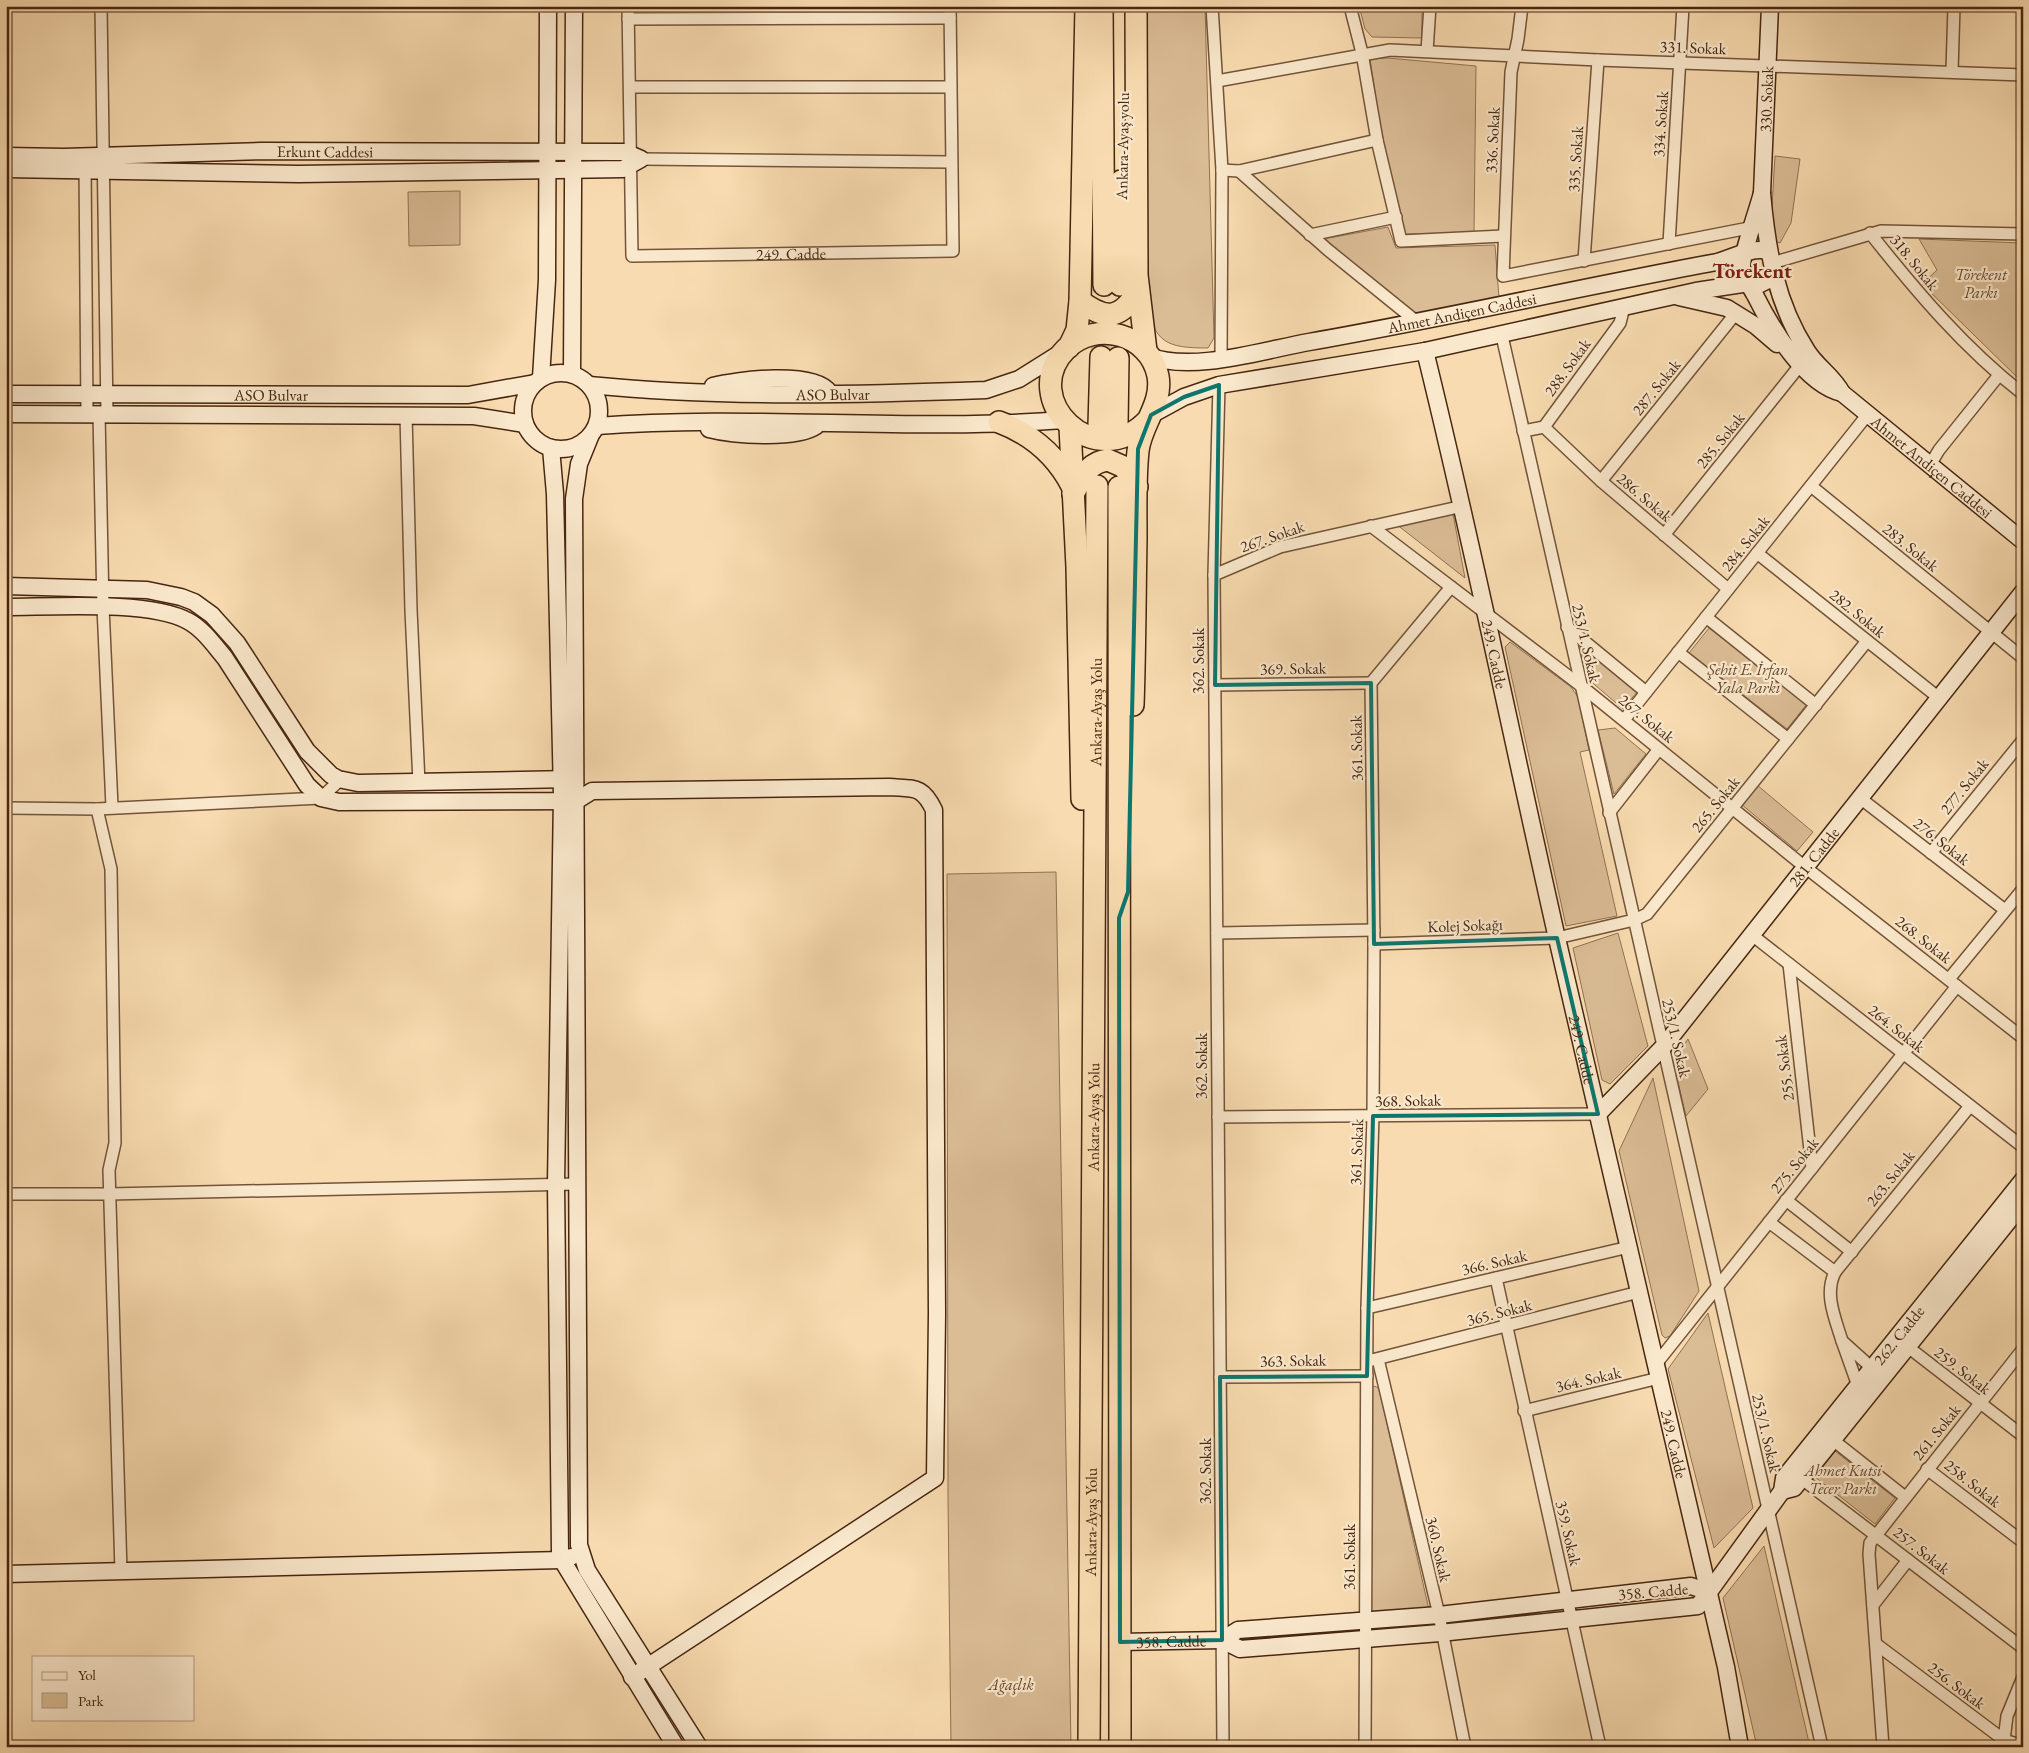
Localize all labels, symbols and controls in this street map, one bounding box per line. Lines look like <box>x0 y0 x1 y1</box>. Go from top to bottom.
street label: 331. Sokak <box>1659 36 1727 59</box>
street label: 330. Sokak <box>1755 65 1778 133</box>
street label: 334. Sokak <box>1648 90 1673 158</box>
street label: Ankara-Ayaş yolu <box>1111 91 1134 201</box>
street label: 336. Sokak <box>1480 106 1505 174</box>
street label: 335. Sokak <box>1563 125 1588 193</box>
street label: Erkunt Caddesi <box>277 141 373 162</box>
street label: 318. Sokak <box>1886 230 1944 295</box>
street label: 249. Cadde <box>756 243 826 265</box>
district label: Törekent <box>1712 257 1792 284</box>
park label: Törekent Parkı <box>1955 264 2008 303</box>
street label: Ahmet Andiçen Caddesi <box>1385 288 1538 339</box>
street label: 288. Sokak <box>1539 334 1596 400</box>
street label: 287. Sokak <box>1627 355 1686 420</box>
street label: ASO Bulvar <box>233 384 309 406</box>
street label: ASO Bulvar <box>795 384 871 405</box>
street label: 285. Sokak <box>1691 408 1750 473</box>
street label: Ahmet Andiçen Caddesi <box>1866 410 1997 523</box>
street label: 286. Sokak <box>1612 468 1677 527</box>
street label: 284. Sokak <box>1716 511 1775 576</box>
street label: 267. Sokak <box>1237 516 1307 557</box>
street label: 283. Sokak <box>1878 518 1943 577</box>
street label: 282. Sokak <box>1825 584 1890 643</box>
street label: 253/1. Sokak <box>1567 602 1606 685</box>
street label: 249. Cadde <box>1476 618 1512 691</box>
street label: 362. Sokak <box>1188 627 1209 694</box>
street label: Ankara-Ayaş Yolu <box>1085 657 1107 767</box>
street label: 369. Sokak <box>1260 657 1327 680</box>
park label: Şehit E. İrfan Yala Parkı <box>1707 659 1788 698</box>
street label: 267. Sokak <box>1614 689 1679 748</box>
street label: 361. Sokak <box>1345 714 1368 781</box>
street label: 277. Sokak <box>1935 754 1994 819</box>
street label: 265. Sokak <box>1686 772 1745 837</box>
street label: 276. Sokak <box>1909 813 1975 870</box>
street label: 281. Cadde <box>1784 823 1844 891</box>
street label: 268. Sokak <box>1891 911 1957 968</box>
street label: Kolej Sokağı <box>1427 914 1503 937</box>
street label: 253/1. Sokak <box>1657 997 1696 1080</box>
street label: 264. Sokak <box>1864 1000 1930 1057</box>
street label: 249. Cadde <box>1564 1013 1600 1086</box>
street label: 362. Sokak <box>1191 1032 1212 1099</box>
street label: 255. Sokak <box>1770 1033 1799 1102</box>
street label: Ankara-Ayaş Yolu <box>1083 1062 1104 1172</box>
street label: 368. Sokak <box>1375 1089 1442 1112</box>
street label: 361. Sokak <box>1345 1118 1368 1186</box>
street label: 275. Sokak <box>1765 1133 1824 1198</box>
street label: 263. Sokak <box>1861 1146 1920 1211</box>
street label: 366. Sokak <box>1459 1245 1529 1280</box>
street label: 365. Sokak <box>1464 1294 1534 1331</box>
street label: 262. Cadde <box>1869 1301 1929 1369</box>
street label: 259. Sokak <box>1930 1342 1996 1399</box>
street label: 363. Sokak <box>1260 1349 1327 1372</box>
street label: 364. Sokak <box>1553 1362 1623 1397</box>
street label: 253/1. Sokak <box>1747 1392 1786 1475</box>
street label: 261. Sokak <box>1907 1400 1966 1465</box>
street label: 249. Cadde <box>1656 1407 1692 1480</box>
street label: 362. Sokak <box>1195 1437 1216 1504</box>
street label: 258. Sokak <box>1940 1455 2006 1512</box>
park label: Ahmet Kutsi Tecer Parkı <box>1803 1460 1883 1499</box>
street label: Ankara-Ayaş Yolu <box>1080 1467 1102 1577</box>
street label: 359. Sokak <box>1551 1498 1586 1568</box>
street label: 360. Sokak <box>1421 1514 1456 1584</box>
street label: 257. Sokak <box>1889 1522 1955 1579</box>
street label: 361. Sokak <box>1339 1523 1360 1590</box>
street label: 358. Cadde <box>1617 1578 1689 1605</box>
street label: 358. Cadde <box>1136 1630 1206 1653</box>
legend <box>32 1656 195 1720</box>
street label: 256. Sokak <box>1924 1657 1990 1714</box>
text: Yol <box>78 1665 96 1684</box>
park label: Ağaçlık <box>987 1674 1034 1695</box>
text: Park <box>78 1691 105 1710</box>

